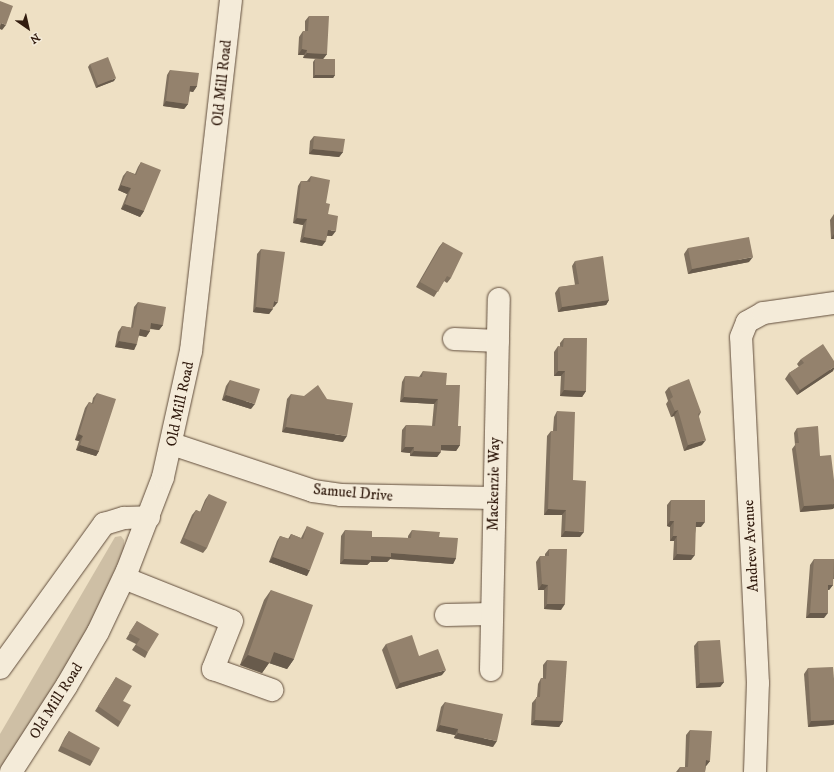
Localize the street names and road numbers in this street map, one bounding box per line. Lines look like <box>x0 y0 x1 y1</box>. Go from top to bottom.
street label: Old Mill Road <box>209 39 235 127</box>
street label: Old Mill Road <box>162 360 198 448</box>
street label: Mackenzie Way <box>484 437 504 531</box>
street label: Samuel Drive <box>312 481 394 505</box>
street label: Andrew Avenue <box>740 499 762 593</box>
street label: Old Mill Road <box>25 660 87 742</box>

